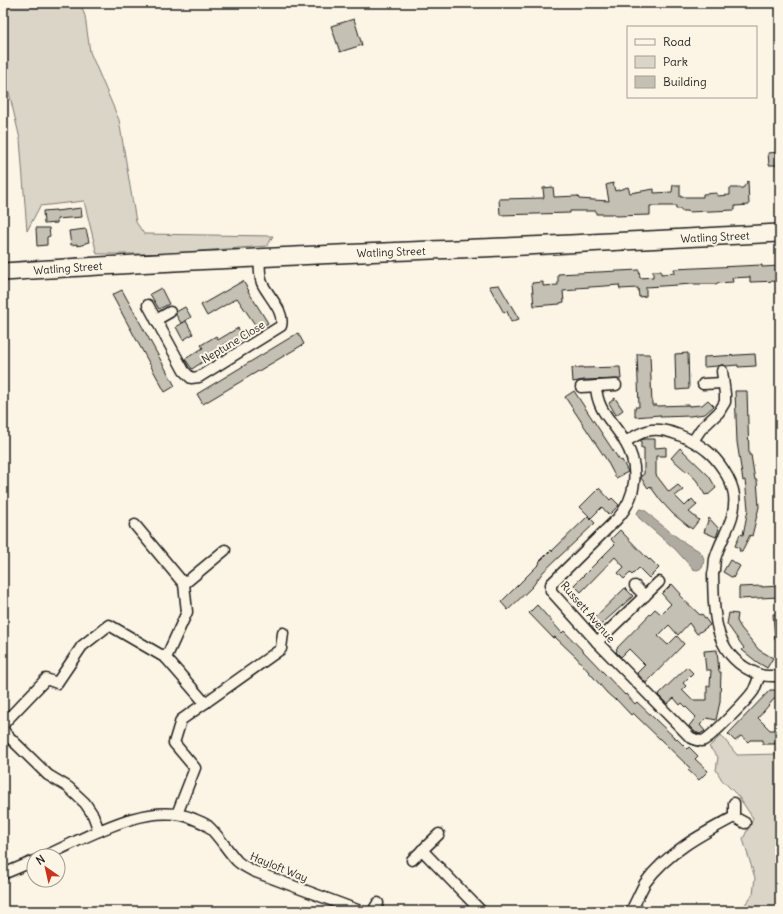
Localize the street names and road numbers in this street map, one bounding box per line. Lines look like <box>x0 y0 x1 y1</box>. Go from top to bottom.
street label: Watling Street <box>680 228 750 246</box>
street label: Watling Street <box>356 244 426 260</box>
street label: Watling Street <box>33 259 103 277</box>
street label: Neptune Close <box>199 318 267 366</box>
street label: Russett Avenue <box>558 579 618 645</box>
street label: Hayloft Way <box>248 849 310 885</box>

